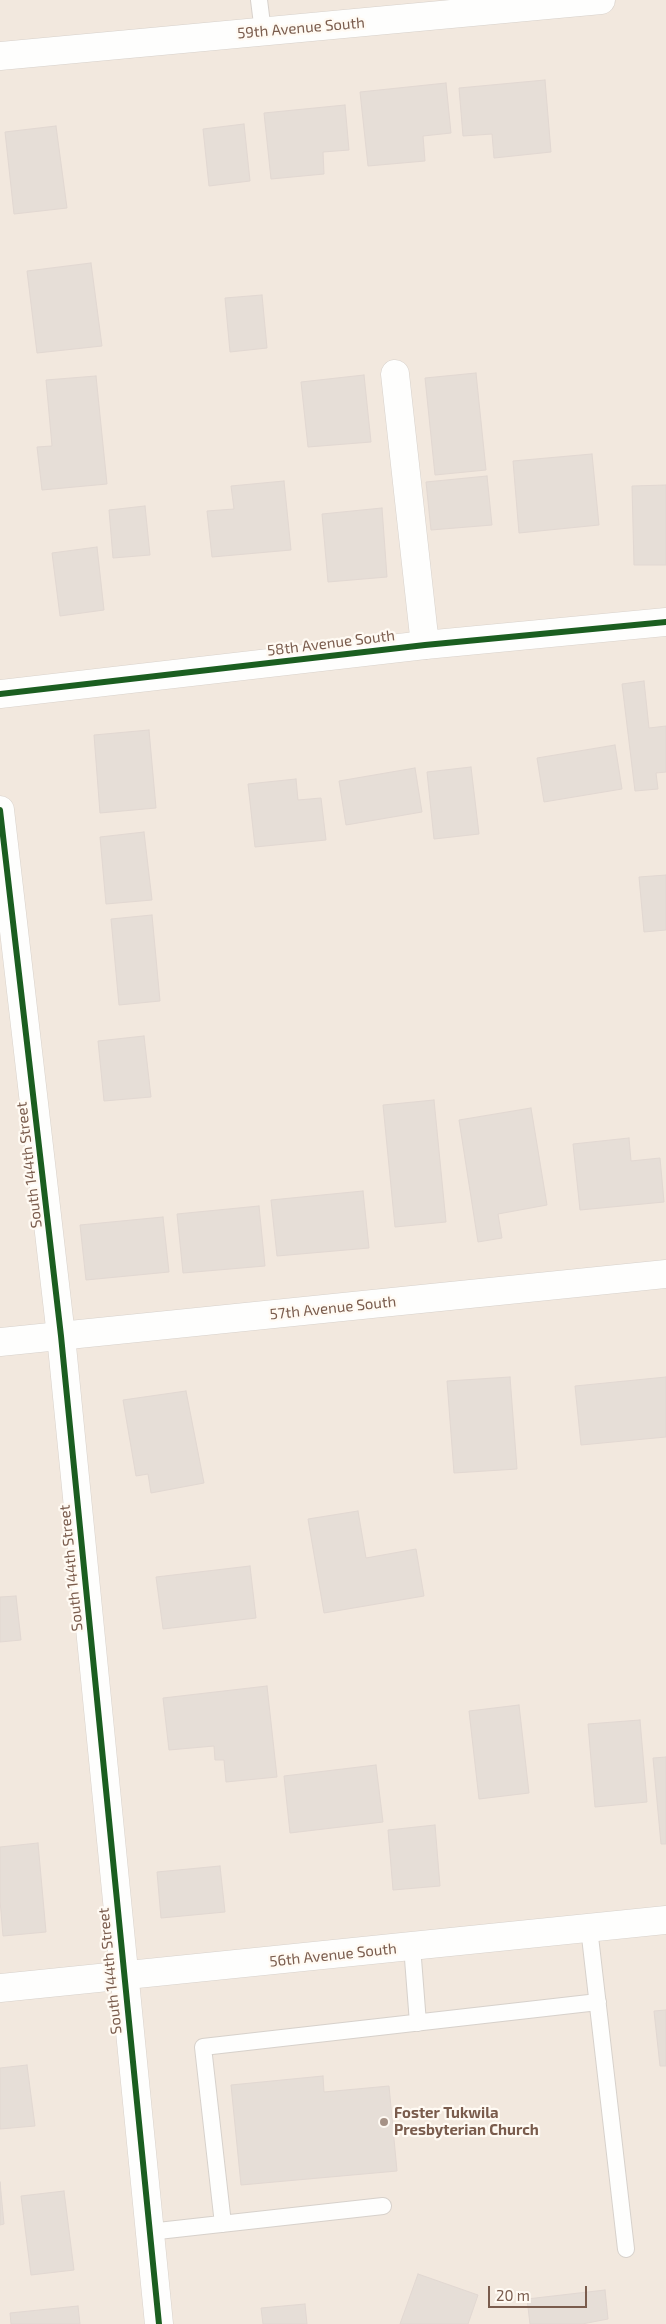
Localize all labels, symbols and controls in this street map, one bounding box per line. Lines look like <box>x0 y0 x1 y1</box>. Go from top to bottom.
street label: 59th Avenue South <box>236 13 366 43</box>
street label: 58th Avenue South <box>266 626 396 660</box>
street label: South 144th Street <box>12 1101 46 1229</box>
street label: 57th Avenue South <box>269 1292 397 1324</box>
street label: South 144th Street <box>55 1504 87 1632</box>
street label: South 144th Street <box>94 1907 126 2035</box>
street label: 56th Avenue South <box>268 1939 398 1971</box>
place label: Foster Tukwila Presbyterian Church <box>394 2104 539 2139</box>
marker: Foster Tukwila Presbyterian Church <box>378 2116 390 2128</box>
scale bar <box>491 2276 590 2308</box>
text: 20 m <box>496 2286 530 2304</box>

